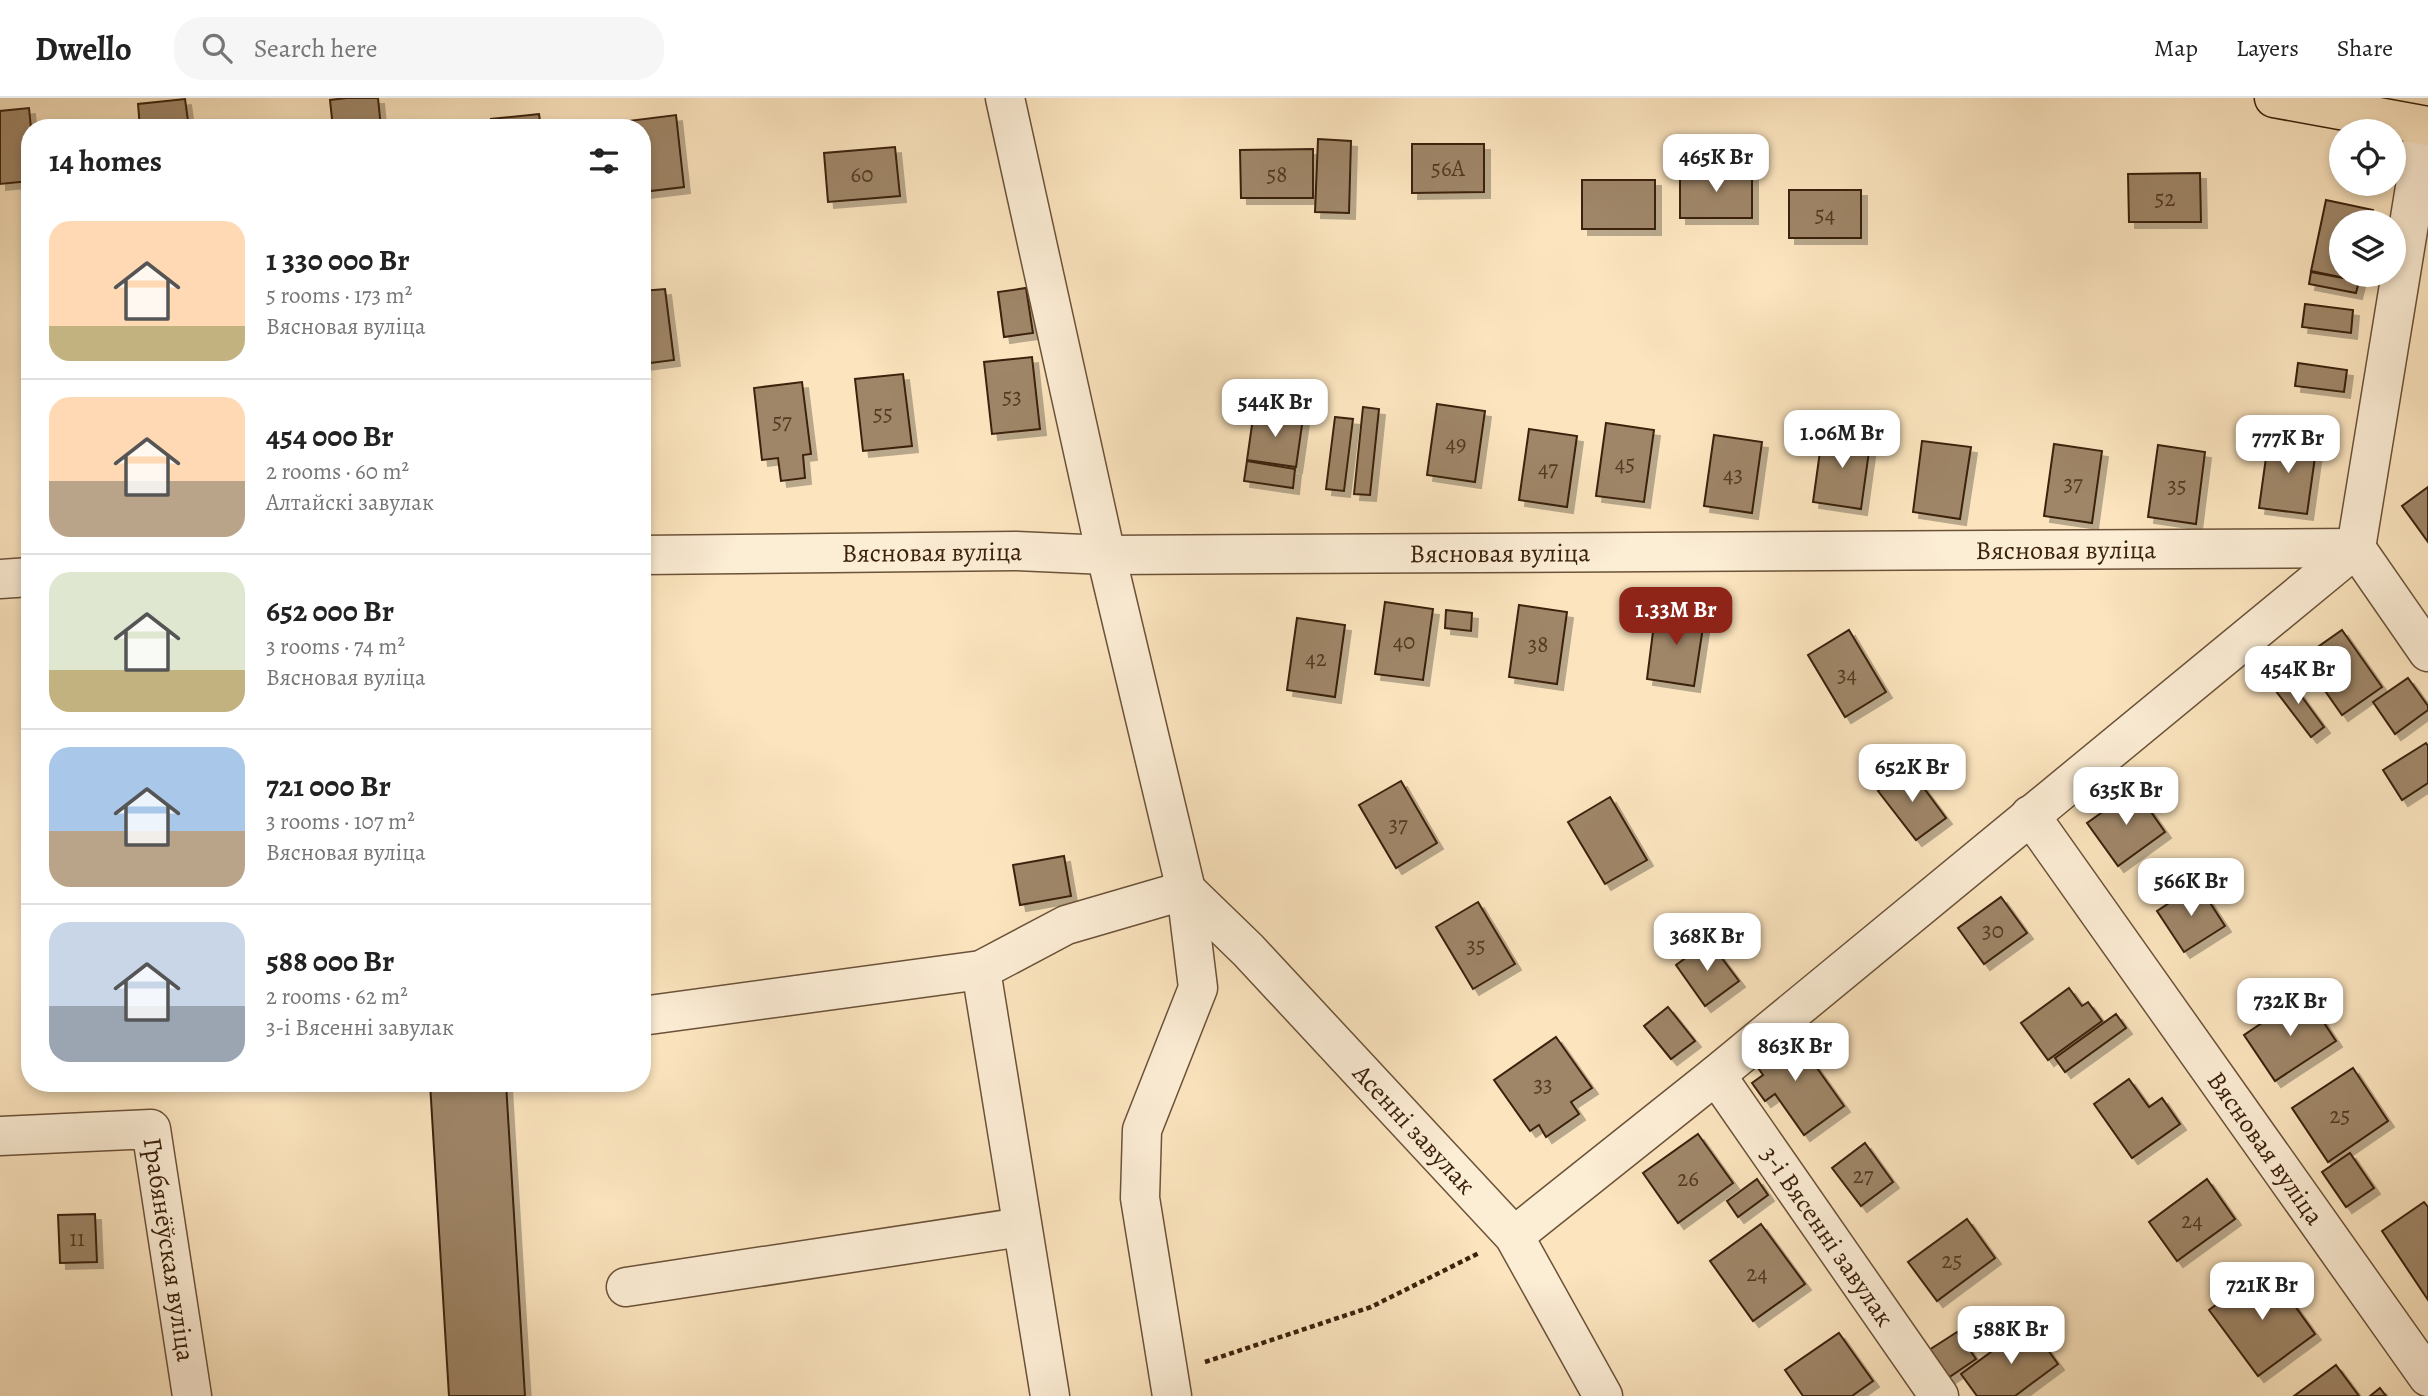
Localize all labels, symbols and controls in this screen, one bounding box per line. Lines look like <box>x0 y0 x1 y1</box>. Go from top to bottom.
search box <box>174 17 664 80</box>
text: Dwello <box>35 26 132 71</box>
icon: search <box>198 29 236 67</box>
text: Search here <box>254 31 377 66</box>
text: Map <box>2154 32 2198 64</box>
text: Layers <box>2236 32 2299 64</box>
text: Share <box>2337 32 2393 64</box>
map controls <box>2329 119 2406 287</box>
button: locate <box>2329 119 2406 196</box>
pin: 465K Br <box>1651 134 1781 194</box>
text: 14 homes <box>49 141 162 181</box>
text: 465K Br <box>1679 141 1753 172</box>
icon: filters <box>585 142 623 180</box>
house number: 56А <box>1431 153 1466 184</box>
house number: 60 <box>851 159 873 190</box>
house number: 58 <box>1266 159 1288 190</box>
house number: 52 <box>2155 183 2175 214</box>
house number: 54 <box>1815 199 1835 230</box>
button: layers <box>2329 210 2406 287</box>
text: 1 330 000 Br <box>266 240 410 280</box>
icon: home <box>105 249 189 333</box>
text: 5 rooms · 173 m² <box>266 280 412 311</box>
text: Вясновая вуліца <box>266 311 426 342</box>
pin: 544K Br <box>1210 380 1340 439</box>
house number: 53 <box>1002 381 1022 412</box>
text: 544K Br <box>1238 386 1312 417</box>
house number: 55 <box>873 398 893 429</box>
house number: 57 <box>772 406 792 437</box>
pin: 1.06M Br <box>1770 410 1914 470</box>
text: 454 000 Br <box>266 416 394 456</box>
pin: 777K Br <box>2223 416 2353 475</box>
text: 1.06M Br <box>1800 417 1884 448</box>
text: 777K Br <box>2252 422 2324 453</box>
icon: home <box>105 425 189 509</box>
house number: 49 <box>1446 428 1466 459</box>
house number: 45 <box>1615 448 1635 479</box>
house number: 47 <box>1538 453 1558 484</box>
text: 2 rooms · 60 m² <box>266 456 409 487</box>
house number: 43 <box>1723 459 1743 490</box>
house number: 37 <box>2063 468 2083 499</box>
house number: 35 <box>2167 470 2187 501</box>
text: Алтайскі завулак <box>266 487 434 518</box>
street label: Вясновая вуліца <box>1975 532 2156 568</box>
street label: Вясновая вуліца <box>841 534 1023 571</box>
street label: Вясновая вуліца <box>1409 535 1590 571</box>
pin: 1.33M Br <box>1604 588 1748 647</box>
text: 652 000 Br <box>266 591 394 631</box>
text: 1.33M Br <box>1635 594 1717 625</box>
icon: home <box>105 600 189 684</box>
house number: 40 <box>1393 626 1415 657</box>
house number: 38 <box>1528 629 1548 660</box>
text: 3 rooms · 74 m² <box>266 631 405 662</box>
house number: 42 <box>1305 643 1327 674</box>
pin: 454K Br <box>2233 646 2363 706</box>
text: 454K Br <box>2261 653 2335 684</box>
house number: 34 <box>1837 659 1857 690</box>
text: Вясновая вуліца <box>266 662 426 693</box>
pin: 652K Br <box>1847 744 1977 804</box>
text: 652K Br <box>1875 751 1949 782</box>
text: 721 000 Br <box>266 766 391 806</box>
pin: 635K Br <box>2061 768 2191 827</box>
text: 635K Br <box>2089 774 2163 805</box>
icon: home <box>105 775 189 859</box>
text: 3 rooms · 107 m² <box>266 806 415 837</box>
house number: 37 <box>1388 809 1408 840</box>
text: Вясновая вуліца <box>266 837 426 868</box>
pin: 566K Br <box>2126 858 2256 918</box>
text: 566K Br <box>2154 865 2228 896</box>
pin: 368K Br <box>1642 914 1772 973</box>
house number: 30 <box>1982 915 2004 946</box>
text: 368K Br <box>1670 920 1744 951</box>
house number: 35 <box>1466 930 1486 961</box>
text: 588 000 Br <box>266 941 394 981</box>
icon: home <box>105 950 189 1034</box>
pin: 732K Br <box>2225 978 2355 1038</box>
text: 2 rooms · 62 m² <box>266 981 408 1012</box>
text: 732K Br <box>2253 985 2327 1016</box>
text: 3-і Вясенні завулак <box>266 1012 454 1043</box>
pin: 863K Br <box>1730 1024 1860 1083</box>
text: 863K Br <box>1758 1030 1832 1061</box>
street label: Асенні завулак <box>1344 1056 1484 1202</box>
street label: Вясновая вуліца <box>2199 1064 2332 1232</box>
house number: 33 <box>1533 1069 1553 1100</box>
house number: 25 <box>2330 1100 2350 1131</box>
street label: Грабянёўская вуліца <box>135 1135 203 1364</box>
street label: 3-і Вясенні завулак <box>1752 1139 1902 1334</box>
house number: 27 <box>1853 1160 1874 1191</box>
house number: 26 <box>1677 1163 1699 1194</box>
house number: 24 <box>2181 1205 2203 1236</box>
house number: 11 <box>69 1223 85 1254</box>
house number: 25 <box>1942 1245 1962 1276</box>
house number: 24 <box>1746 1258 1768 1289</box>
pin: 721K Br <box>2197 1262 2327 1322</box>
text: 721K Br <box>2226 1269 2298 1300</box>
pin: 588K Br <box>1946 1306 2076 1366</box>
text: 588K Br <box>1974 1313 2048 1344</box>

